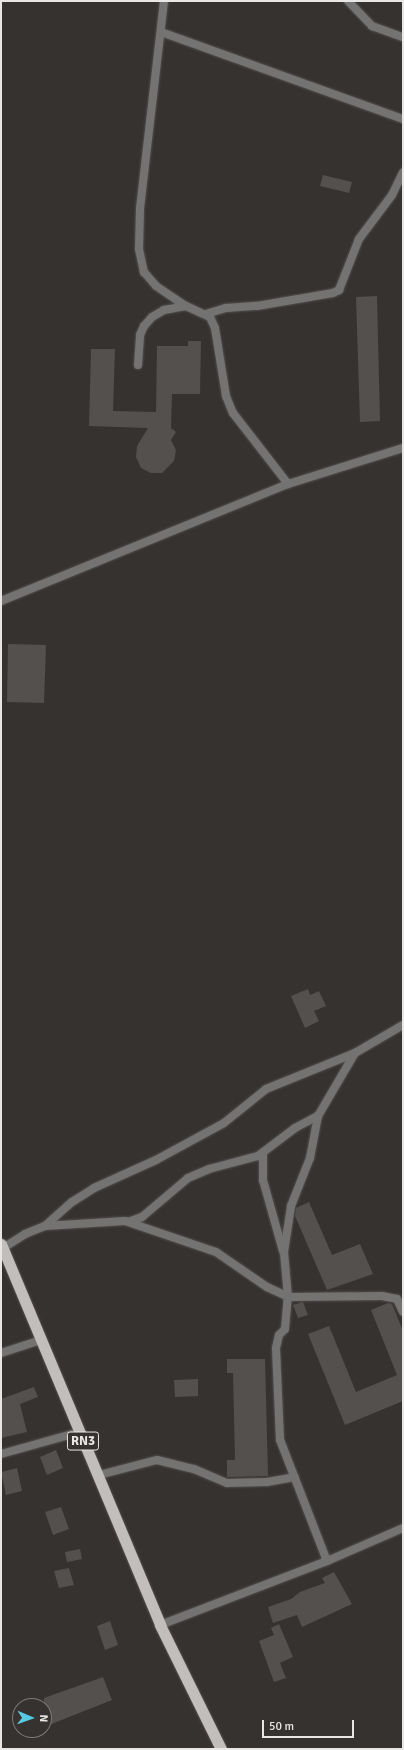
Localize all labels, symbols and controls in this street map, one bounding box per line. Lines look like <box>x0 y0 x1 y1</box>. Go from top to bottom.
road number: RN3 <box>66 1430 100 1452</box>
north arrow <box>12 1698 52 1738</box>
scale bar <box>264 1712 356 1738</box>
text: N <box>37 1714 50 1722</box>
text: 50 m <box>269 1719 294 1734</box>

